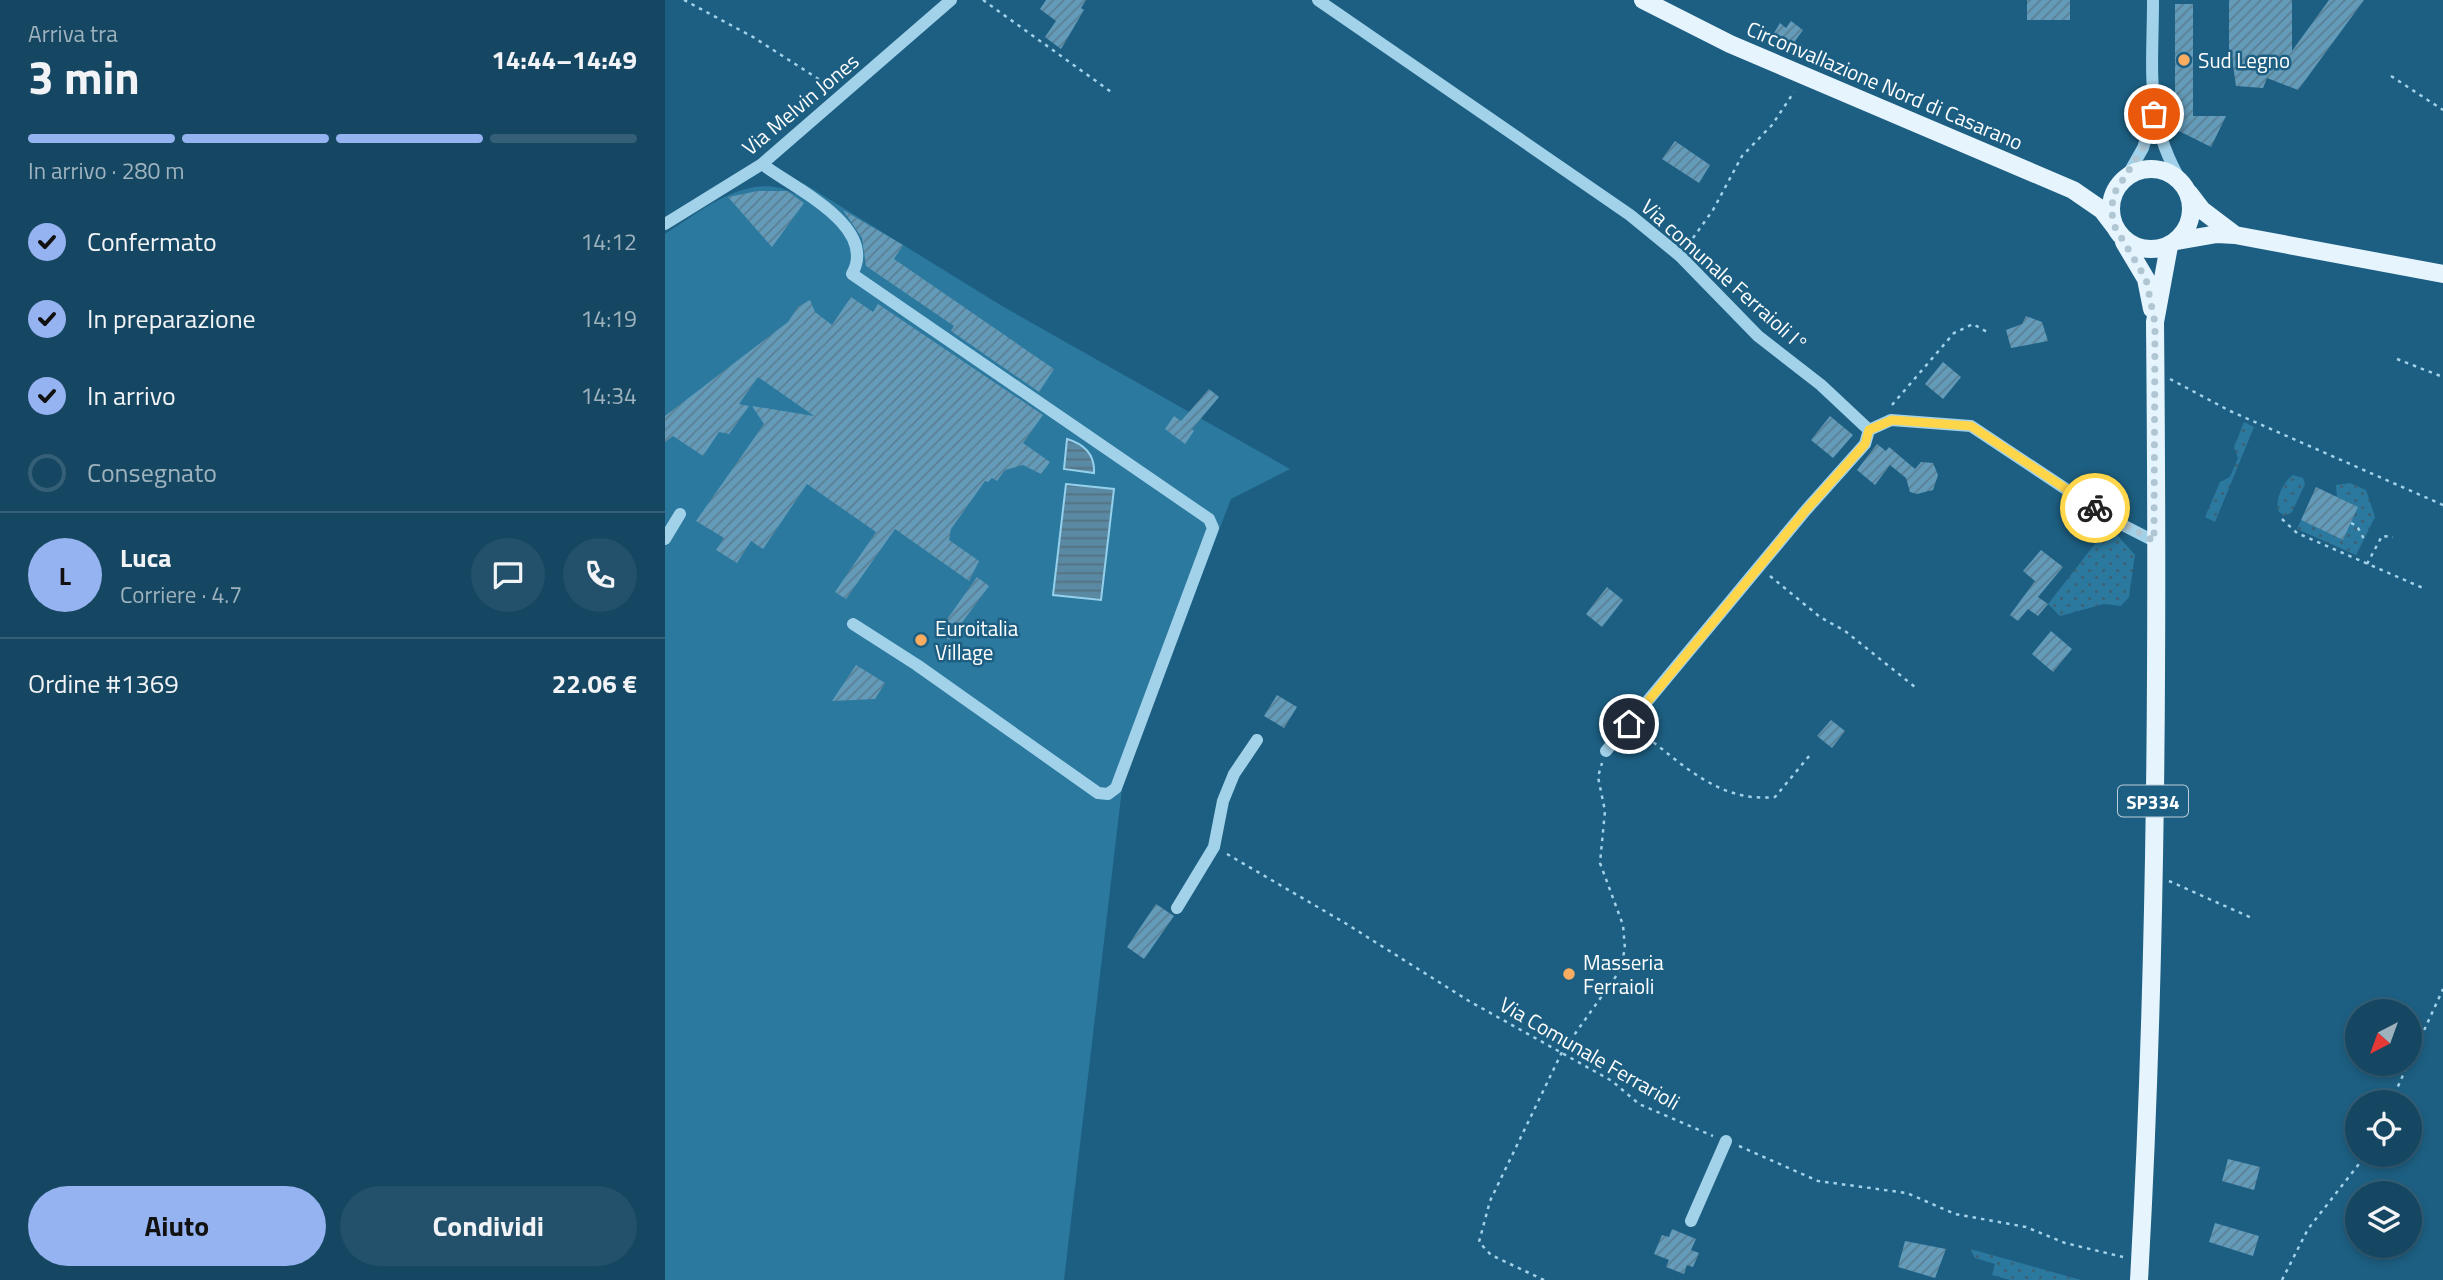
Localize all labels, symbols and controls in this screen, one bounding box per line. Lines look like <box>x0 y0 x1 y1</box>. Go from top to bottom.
street label: Circonvallazione Nord di Casarano <box>1742 12 2028 158</box>
text: Arriva tra <box>28 16 118 51</box>
text: 14:44–14:49 <box>491 40 637 79</box>
text: 3 min <box>28 42 140 112</box>
place label: Sud Legno <box>2198 44 2290 76</box>
street label: Via Melvin Jones <box>734 45 866 163</box>
marker: Sud Legno <box>2176 52 2192 68</box>
pin <box>2124 84 2184 144</box>
icon: bag <box>2135 95 2173 133</box>
text: In arrivo · 280 m <box>28 153 185 188</box>
street label: Via comunale Ferraioli I° <box>1634 191 1816 359</box>
text: Confermato <box>87 222 217 261</box>
icon: check <box>28 223 66 261</box>
text: 14:12 <box>580 224 637 259</box>
text: In preparazione <box>87 299 256 338</box>
icon: check <box>28 300 66 338</box>
text: 14:19 <box>580 301 637 336</box>
text: In arrivo <box>87 376 176 415</box>
icon: check <box>28 377 66 415</box>
text: 14:34 <box>580 378 637 413</box>
text: Consegnato <box>87 453 217 492</box>
courier <box>2060 473 2130 543</box>
icon: bike <box>2076 489 2114 527</box>
text: Luca <box>120 538 172 577</box>
button: chat <box>471 538 545 612</box>
button: phone <box>563 538 637 612</box>
text: L <box>59 556 71 595</box>
text: Corriere · 4.7 <box>120 577 242 612</box>
place label: Euroitalia Village <box>935 612 1019 668</box>
marker: Euroitalia Village <box>913 632 929 648</box>
text: Ordine #1369 <box>28 664 179 703</box>
text: 22.06 € <box>552 664 637 703</box>
pin <box>1599 694 1659 754</box>
icon: home <box>1610 705 1648 743</box>
road number: SP334 <box>2118 786 2188 816</box>
place label: Masseria Ferraioli <box>1583 946 1664 1002</box>
marker: Masseria Ferraioli <box>1561 966 1577 982</box>
street label: Via Comunale Ferrarioli <box>1494 988 1686 1118</box>
north arrow <box>2345 999 2422 1076</box>
map controls <box>2345 999 2422 1258</box>
button: locate <box>2345 1090 2422 1167</box>
button: layers <box>2345 1181 2422 1258</box>
button: Aiuto <box>28 1186 326 1266</box>
button: Condividi <box>340 1186 637 1266</box>

